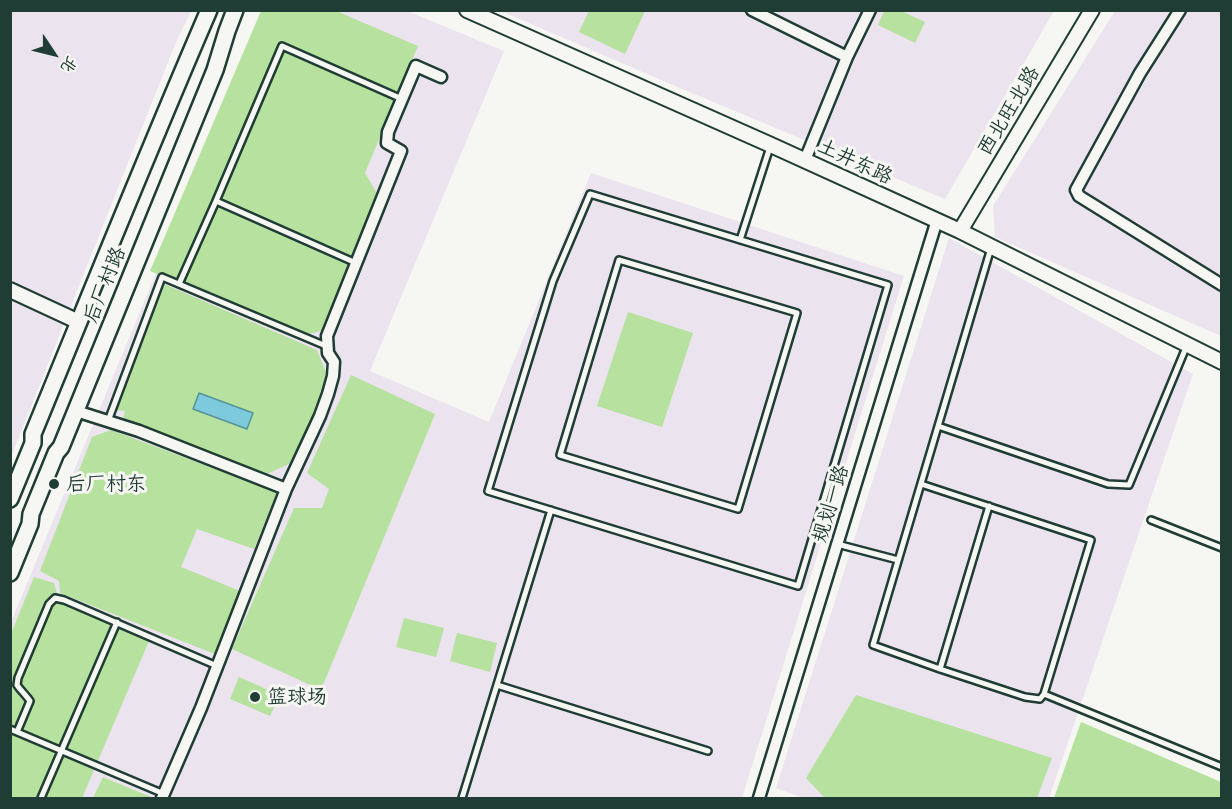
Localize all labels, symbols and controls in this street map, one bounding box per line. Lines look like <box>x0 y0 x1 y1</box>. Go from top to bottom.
north arrow <box>24 24 84 84</box>
text: 北 <box>57 53 81 76</box>
street label: 西北旺北路 <box>973 62 1045 160</box>
street label: 土井东路 <box>814 134 896 190</box>
street label: 后厂村路 <box>79 243 131 327</box>
street label: 规划一路 <box>808 462 854 546</box>
place label: 后厂村东 <box>66 472 146 496</box>
marker: 后厂村东 <box>47 477 61 491</box>
place label: 篮球场 <box>267 685 327 709</box>
marker: 篮球场 <box>248 690 262 704</box>

